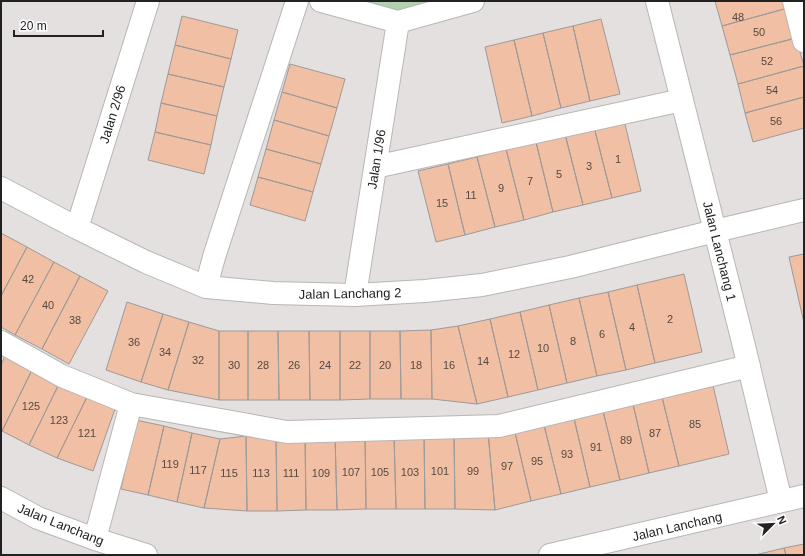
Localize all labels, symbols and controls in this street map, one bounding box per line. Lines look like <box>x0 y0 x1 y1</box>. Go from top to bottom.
house number: 48 <box>732 11 744 23</box>
scale bar <box>14 12 103 38</box>
text: 20 m <box>20 19 47 33</box>
house number: 50 <box>753 26 765 38</box>
house number: 52 <box>761 55 773 67</box>
street label: Jalan 2/96 <box>97 83 128 145</box>
house number: 54 <box>766 84 778 96</box>
house number: 56 <box>770 115 782 127</box>
street label: Jalan 1/96 <box>364 128 389 190</box>
house number: 1 <box>615 153 621 165</box>
house number: 3 <box>586 160 592 172</box>
house number: 5 <box>556 168 562 180</box>
house number: 7 <box>527 175 533 187</box>
house number: 9 <box>498 182 504 194</box>
house number: 11 <box>465 189 477 201</box>
house number: 15 <box>436 197 448 209</box>
street label: Jalan Lanchang 1 <box>700 200 739 303</box>
house number: 42 <box>22 273 34 285</box>
street label: Jalan Lanchang 2 <box>299 285 401 302</box>
house number: 40 <box>42 299 54 311</box>
house number: 2 <box>667 313 673 325</box>
house number: 38 <box>69 314 81 326</box>
house number: 4 <box>629 321 635 333</box>
house number: 6 <box>599 328 605 340</box>
house number: 8 <box>570 335 576 347</box>
house number: 36 <box>128 336 140 348</box>
house number: 10 <box>537 342 549 354</box>
house number: 34 <box>159 346 171 358</box>
house number: 12 <box>508 348 520 360</box>
house number: 32 <box>192 354 204 366</box>
house number: 14 <box>477 355 489 367</box>
house number: 30 <box>228 359 240 371</box>
house number: 28 <box>257 359 269 371</box>
house number: 26 <box>288 359 300 371</box>
house number: 24 <box>319 359 331 371</box>
house number: 22 <box>349 359 361 371</box>
house number: 20 <box>379 359 391 371</box>
house number: 18 <box>410 359 422 371</box>
house number: 16 <box>443 359 455 371</box>
house number: 125 <box>22 400 40 412</box>
house number: 123 <box>50 414 68 426</box>
house number: 85 <box>689 418 701 430</box>
house number: 121 <box>78 427 96 439</box>
house number: 87 <box>649 427 661 439</box>
house number: 89 <box>620 434 632 446</box>
house number: 91 <box>590 441 602 453</box>
house number: 93 <box>561 448 573 460</box>
house number: 95 <box>531 455 543 467</box>
house number: 119 <box>161 458 179 470</box>
house number: 97 <box>501 460 513 472</box>
house number: 117 <box>189 464 207 476</box>
house number: 101 <box>431 465 449 477</box>
house number: 99 <box>467 465 479 477</box>
house number: 107 <box>342 466 360 478</box>
house number: 105 <box>371 466 389 478</box>
house number: 103 <box>401 466 419 478</box>
house number: 115 <box>220 467 238 479</box>
house number: 113 <box>252 467 270 479</box>
house number: 111 <box>283 467 299 479</box>
house number: 109 <box>312 467 330 479</box>
street label: Jalan Lanchang <box>15 500 106 549</box>
north arrow <box>753 504 793 544</box>
street label: Jalan Lanchang <box>631 509 724 544</box>
text: N <box>775 514 789 526</box>

